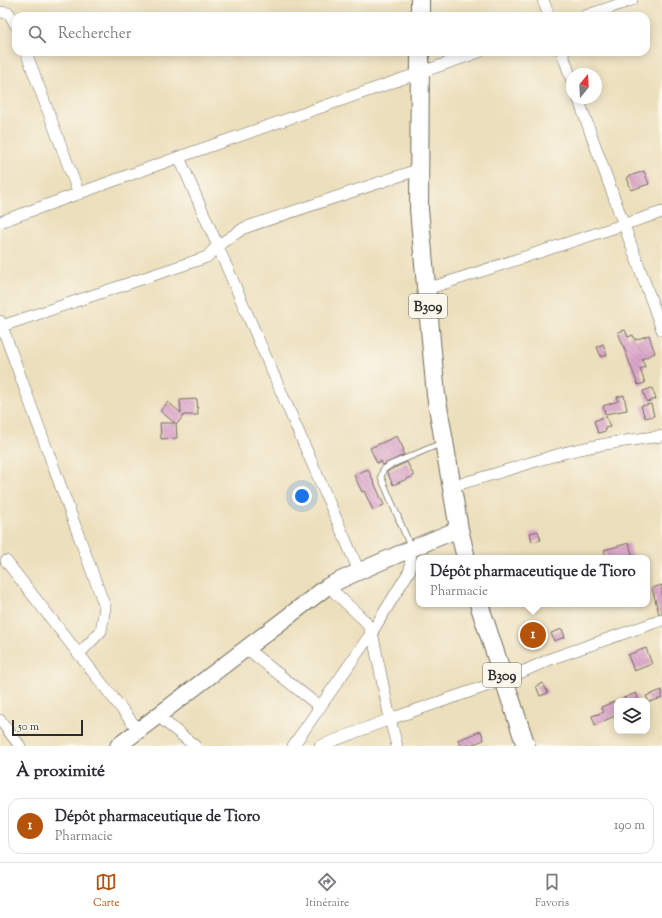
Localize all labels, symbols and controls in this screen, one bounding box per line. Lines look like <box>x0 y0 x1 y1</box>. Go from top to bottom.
search box <box>12 12 650 56</box>
icon: search <box>26 23 48 45</box>
text: Rechercher <box>58 24 131 45</box>
north arrow <box>566 68 602 104</box>
road number: B309 <box>409 294 447 318</box>
your location <box>292 486 312 506</box>
popup <box>416 555 650 607</box>
text: Dépôt pharmaceutique de Tioro <box>430 562 636 583</box>
text: Pharmacie <box>430 583 488 601</box>
pin: 1 <box>520 620 546 650</box>
road number: B309 <box>483 663 521 687</box>
map controls <box>614 698 650 734</box>
button: layers <box>614 698 650 734</box>
scale bar <box>12 718 83 737</box>
text: 50 m <box>18 719 39 735</box>
text: À proximité <box>16 760 105 784</box>
text: Dépôt pharmaceutique de Tioro <box>55 807 260 828</box>
text: 1 <box>28 817 32 835</box>
text: 190 m <box>614 817 645 835</box>
text: Pharmacie <box>55 828 113 846</box>
tab: Carte <box>93 871 120 911</box>
tab: Itinéraire <box>306 871 349 911</box>
tab: Favoris <box>535 871 569 911</box>

